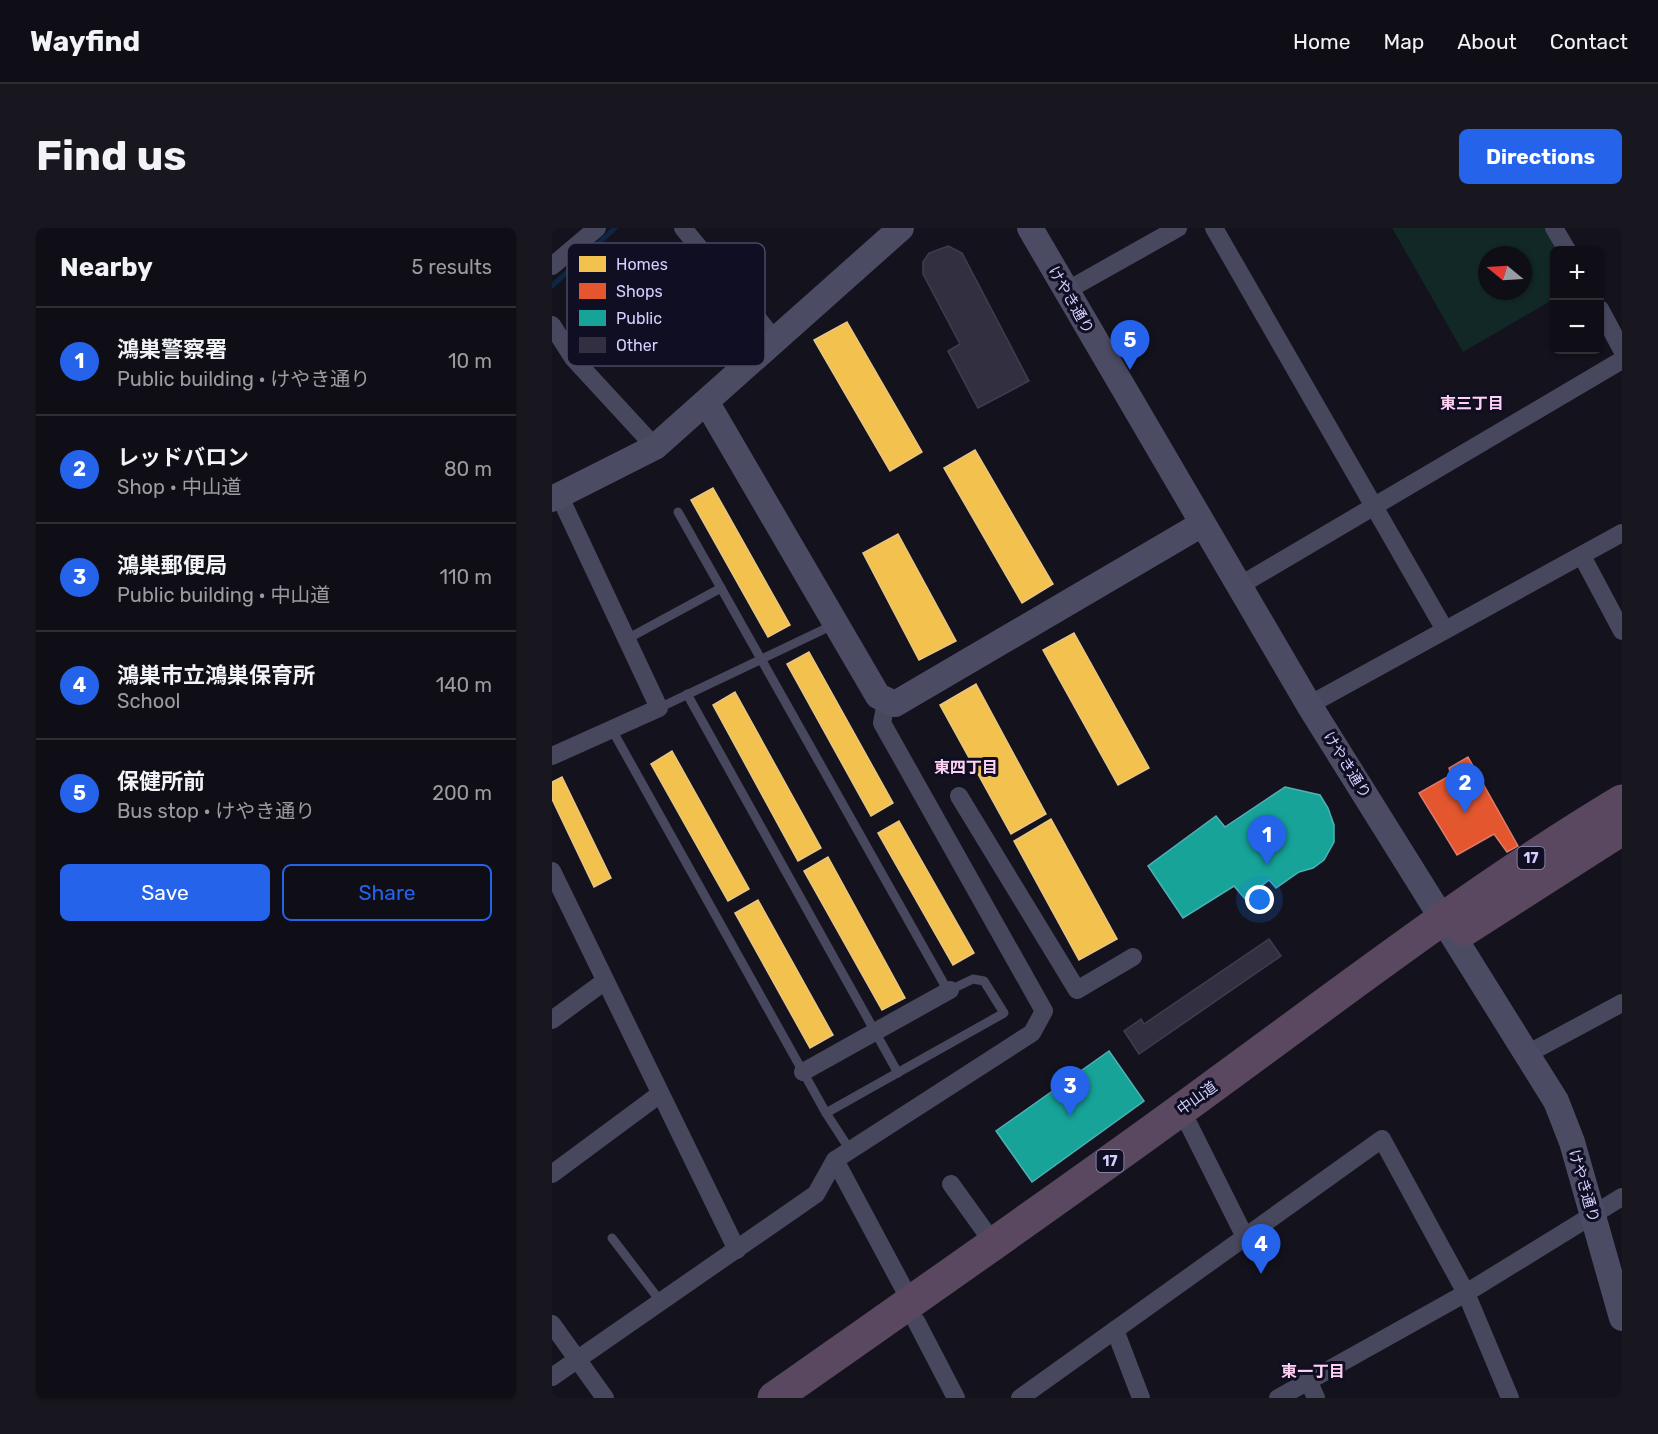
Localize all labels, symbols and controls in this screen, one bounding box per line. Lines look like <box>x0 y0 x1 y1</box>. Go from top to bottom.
text: Wayfind <box>30 25 140 58</box>
text: Home <box>1293 29 1350 54</box>
text: Map <box>1383 29 1424 54</box>
text: About <box>1457 29 1517 54</box>
text: Contact <box>1550 29 1628 54</box>
button: Directions <box>1459 129 1622 184</box>
text: Find us <box>36 131 187 181</box>
legend <box>567 243 765 366</box>
north arrow <box>1478 246 1532 300</box>
map controls <box>1550 246 1604 354</box>
button: + <box>1550 246 1604 300</box>
text: Nearby <box>60 252 153 283</box>
text: 5 results <box>411 255 492 279</box>
text: Homes <box>616 255 668 274</box>
street label: けやき通り <box>1044 263 1098 337</box>
text: Shops <box>616 282 663 301</box>
button: − <box>1550 300 1604 354</box>
text: Public <box>616 309 662 328</box>
pin: 5 <box>1110 320 1150 370</box>
text: 鴻巣警察署 <box>117 336 227 363</box>
text: Other <box>616 336 658 355</box>
text: 1 <box>75 349 84 373</box>
text: 10 m <box>448 349 492 373</box>
text: Public building · けやき通り <box>117 367 370 391</box>
district label: 東三丁目 <box>1440 394 1504 413</box>
text: レッドバロン <box>117 444 249 471</box>
text: 2 <box>73 457 86 481</box>
text: 80 m <box>444 457 492 481</box>
text: Shop · 中山道 <box>117 475 241 499</box>
text: 鴻巣郵便局 <box>117 552 227 579</box>
text: 3 <box>73 565 86 589</box>
text: 110 m <box>440 565 492 589</box>
text: Public building · 中山道 <box>117 583 330 607</box>
text: 鴻巣市立鴻巣保育所 <box>117 662 315 689</box>
text: 4 <box>73 673 86 697</box>
text: 140 m <box>436 673 492 697</box>
text: School <box>117 689 180 713</box>
street label: けやき通り <box>1319 728 1375 802</box>
district label: 東四丁目 <box>934 758 998 777</box>
pin: 2 <box>1446 764 1484 813</box>
text: 保健所前 <box>117 768 205 795</box>
text: 5 <box>73 781 86 805</box>
text: 200 m <box>432 781 492 805</box>
text: Bus stop · けやき通り <box>117 799 315 823</box>
pin: 1 <box>1248 816 1286 865</box>
road number: 17 <box>1518 847 1544 869</box>
button: Save <box>60 864 270 921</box>
button: Share <box>282 864 492 921</box>
your location <box>1245 885 1274 914</box>
pin: 3 <box>1050 1066 1090 1116</box>
street label: 中山道 <box>1174 1077 1220 1119</box>
street label: けやき通り <box>1565 1147 1603 1225</box>
road number: 17 <box>1096 1150 1124 1172</box>
pin: 4 <box>1242 1224 1280 1274</box>
district label: 東一丁目 <box>1281 1362 1345 1381</box>

